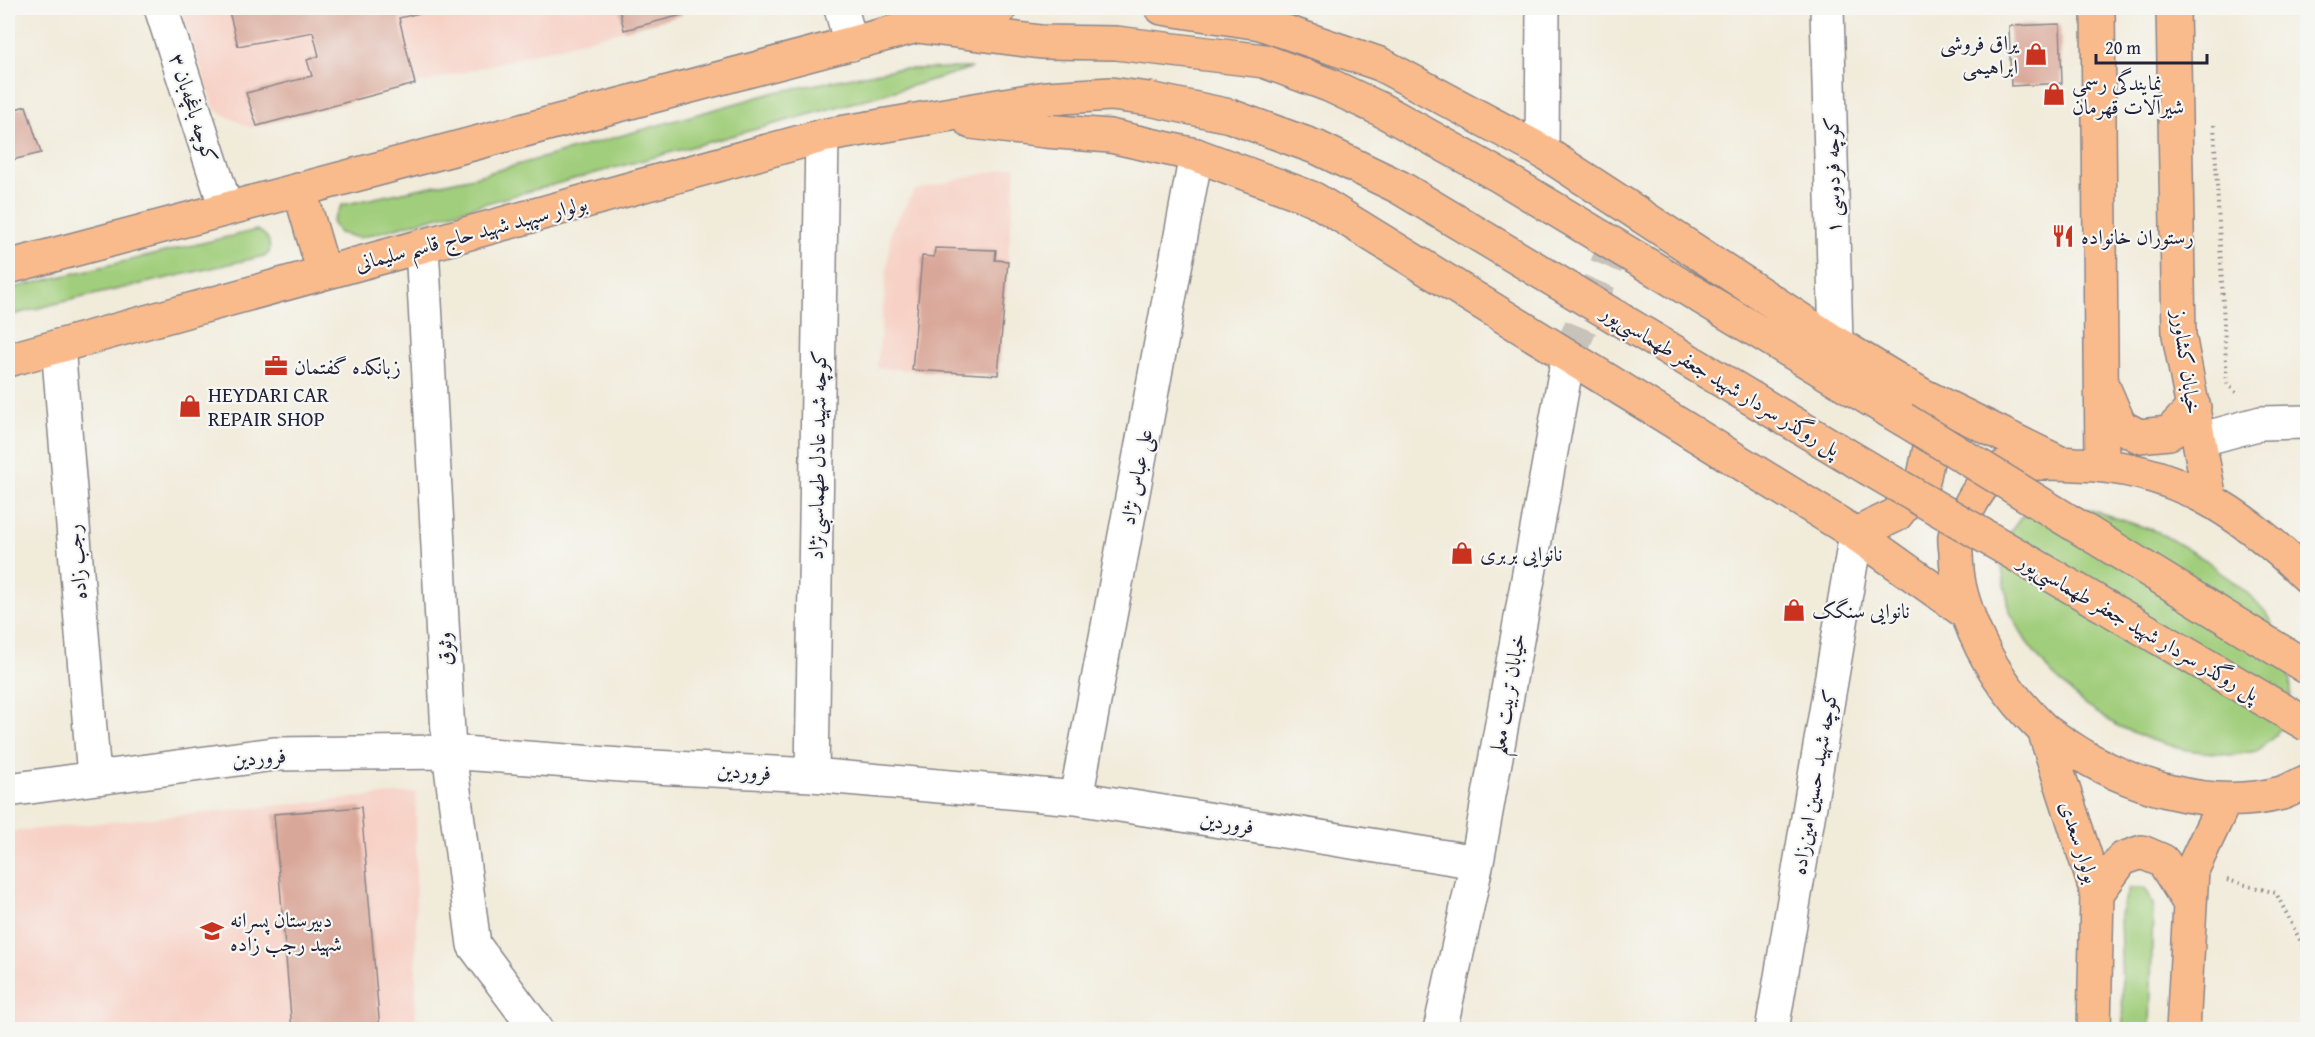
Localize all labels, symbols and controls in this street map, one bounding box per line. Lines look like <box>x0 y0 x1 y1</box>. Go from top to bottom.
place label: یراق فروشی ابراهیمی <box>1940 27 2020 82</box>
scale bar <box>2096 27 2207 65</box>
text: 20 m <box>2105 34 2141 61</box>
shop icon: یراق فروشی ابراهیمی <box>2023 41 2049 67</box>
street label: کوچه باغچه‌بان ۳ <box>162 49 226 167</box>
place label: نمایندگی رسمی شیرآلات قهرمان <box>2072 67 2184 122</box>
shop icon: نمایندگی رسمی شیرآلات قهرمان <box>2041 81 2067 107</box>
street label: کوچه فردوسی ۱ <box>1815 116 1849 234</box>
street label: بولوار سپهبد شهید حاج قاسم سلیمانی <box>351 187 592 285</box>
place label: رستوران خانواده <box>2081 221 2194 252</box>
restaurant icon: رستوران خانواده <box>2050 223 2076 249</box>
street label: پل روگذر سردار شهید جعفر طهماسبی‌پور <box>1593 295 1847 466</box>
street label: خیابان کشاورز <box>2164 306 2210 416</box>
street label: کوچه شهید عادل طهماسبی‌نژاد <box>800 350 836 560</box>
place label: زبانکده گفتمان <box>294 351 401 382</box>
office icon: زبانکده گفتمان <box>263 353 289 379</box>
place label: HEYDARI CAR REPAIR SHOP <box>208 379 330 434</box>
shop icon: HEYDARI CAR REPAIR SHOP <box>177 393 203 419</box>
street label: علی عباس نژاد <box>1111 426 1162 528</box>
street label: رجب زاده <box>57 523 95 601</box>
place label: نانوایی بربری <box>1480 538 1562 569</box>
shop icon: نانوایی بربری <box>1449 540 1475 566</box>
street label: پل روگذر سردار شهید جعفر طهماسبی‌پور <box>2010 544 2266 711</box>
place label: نانوایی سنگک <box>1812 595 1910 626</box>
shop icon: نانوایی سنگک <box>1781 597 1807 623</box>
street label: وثوق <box>428 631 460 667</box>
street label: خیابان تربیت معلم <box>1481 631 1539 758</box>
street label: کوچه شهید حسین امین‌زاده <box>1782 687 1846 877</box>
street label: فروردین <box>231 739 287 775</box>
street label: فروردین <box>716 754 772 788</box>
street label: بولوار سعدی <box>2052 797 2108 887</box>
street label: فروردین <box>1198 802 1256 842</box>
place label: دبیرستان پسرانه شهید رجب زاده <box>230 904 342 959</box>
school or university icon: دبیرستان پسرانه شهید رجب زاده <box>199 918 225 944</box>

